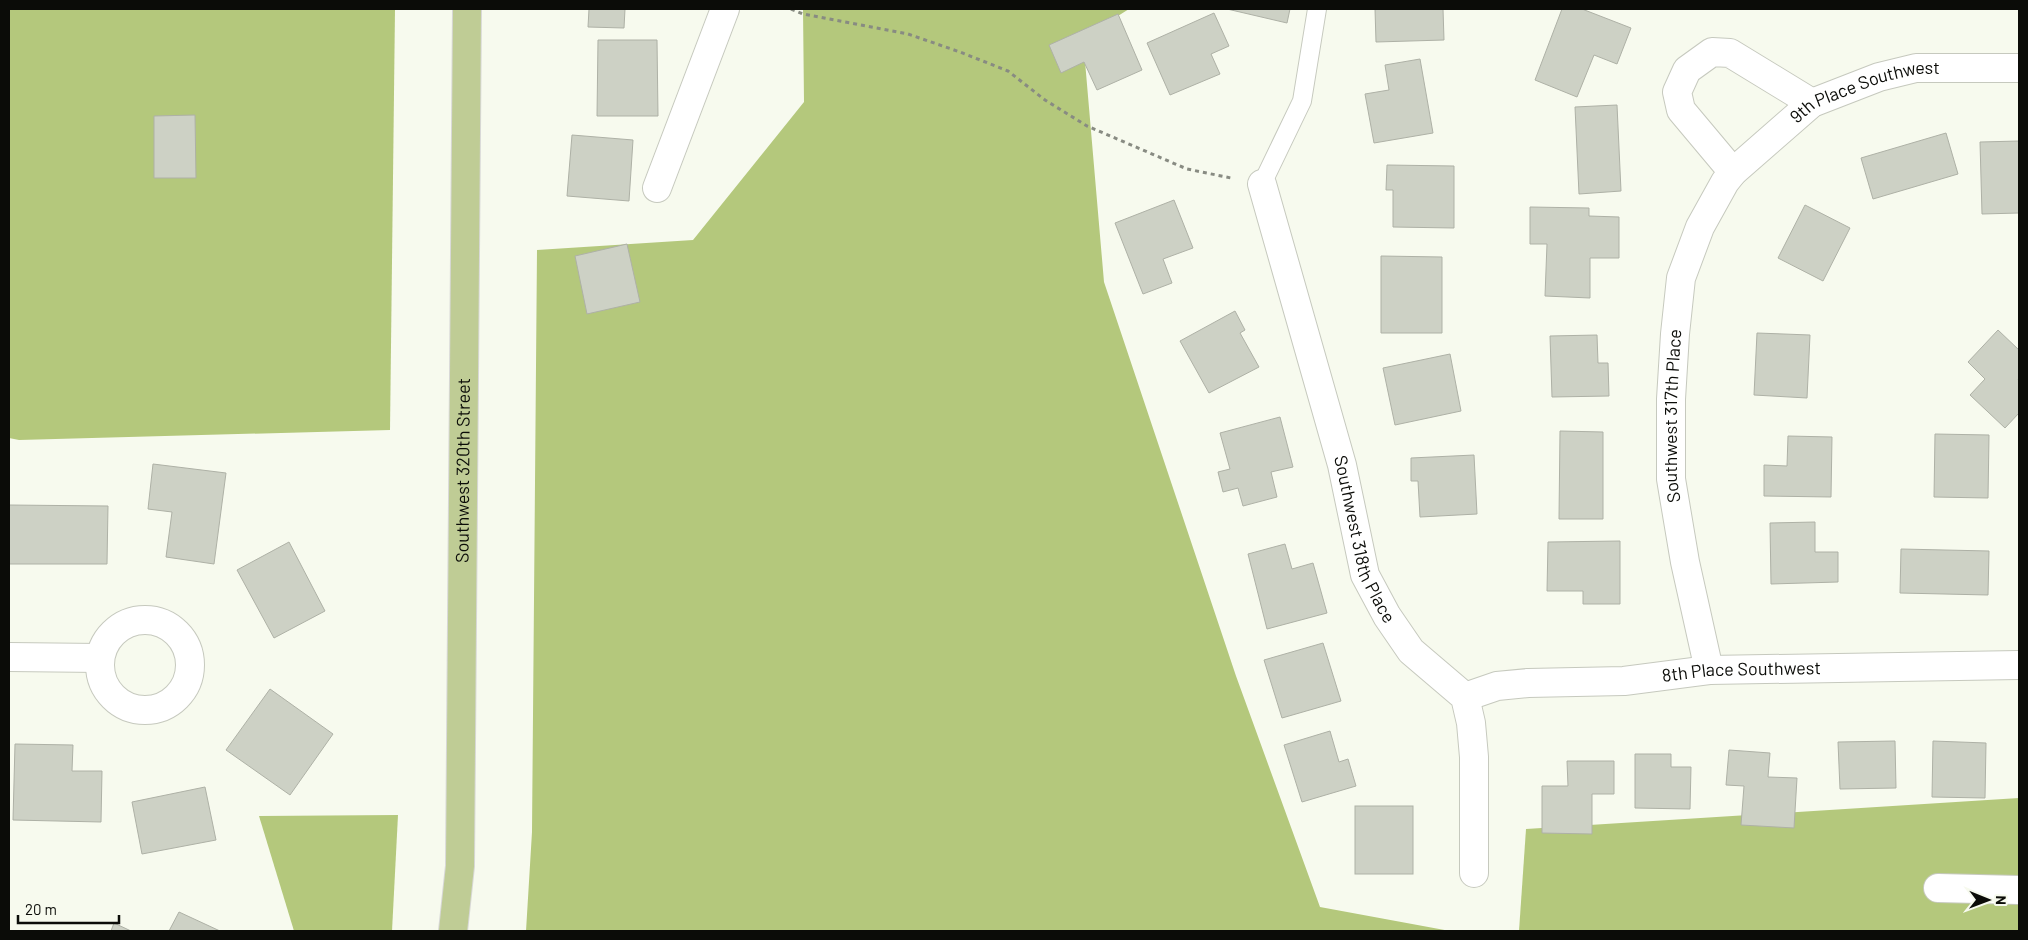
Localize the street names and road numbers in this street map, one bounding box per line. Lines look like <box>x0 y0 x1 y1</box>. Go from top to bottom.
street label: 9th Place Southwest <box>1785 56 1940 127</box>
street label: Southwest 317th Place <box>1659 328 1685 504</box>
street label: Southwest 320th Street <box>450 378 474 563</box>
street label: Southwest 318th Place <box>1330 453 1400 627</box>
street label: 8th Place Southwest <box>1661 656 1821 686</box>

